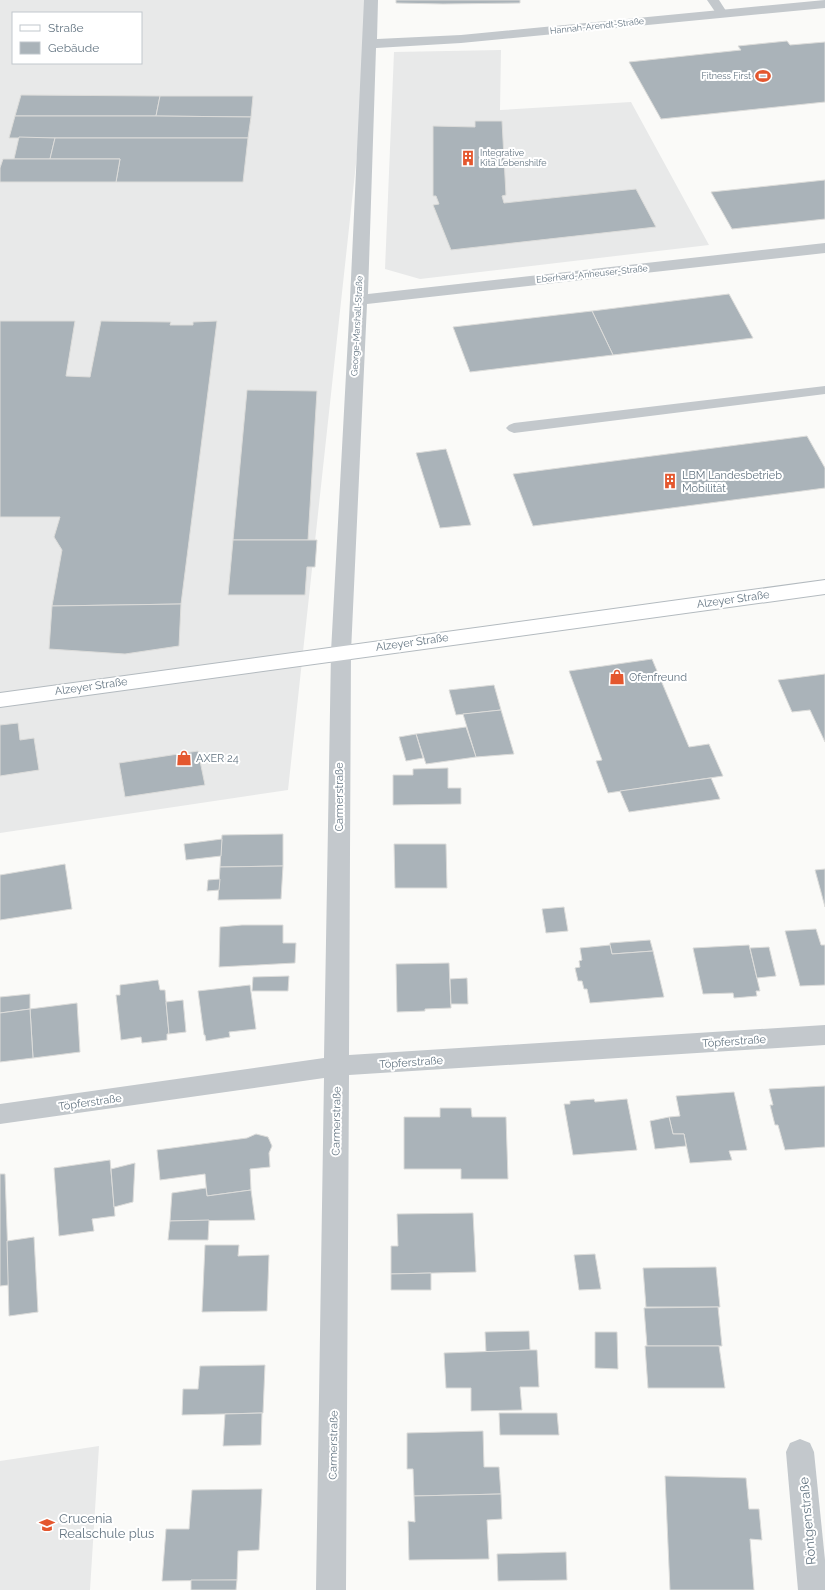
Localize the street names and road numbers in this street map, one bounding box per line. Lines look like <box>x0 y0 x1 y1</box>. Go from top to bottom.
street label: Hannah-Arendt-Straße <box>549 16 645 36</box>
street label: Eberhard-Anheuser-Straße <box>536 263 649 285</box>
street label: George-Marshall-Straße <box>349 275 365 376</box>
street label: Alzeyer Straße <box>696 588 771 611</box>
street label: Alzeyer Straße <box>375 631 450 654</box>
street label: Alzeyer Straße <box>54 675 129 698</box>
street label: Carmerstraße <box>333 762 346 832</box>
street label: Töpferstraße <box>702 1033 767 1050</box>
street label: Töpferstraße <box>379 1054 444 1071</box>
street label: Carmerstraße <box>329 1086 344 1156</box>
street label: Töpferstraße <box>58 1092 123 1113</box>
street label: Carmerstraße <box>326 1410 341 1480</box>
street label: Röntgenstraße <box>796 1476 819 1565</box>

